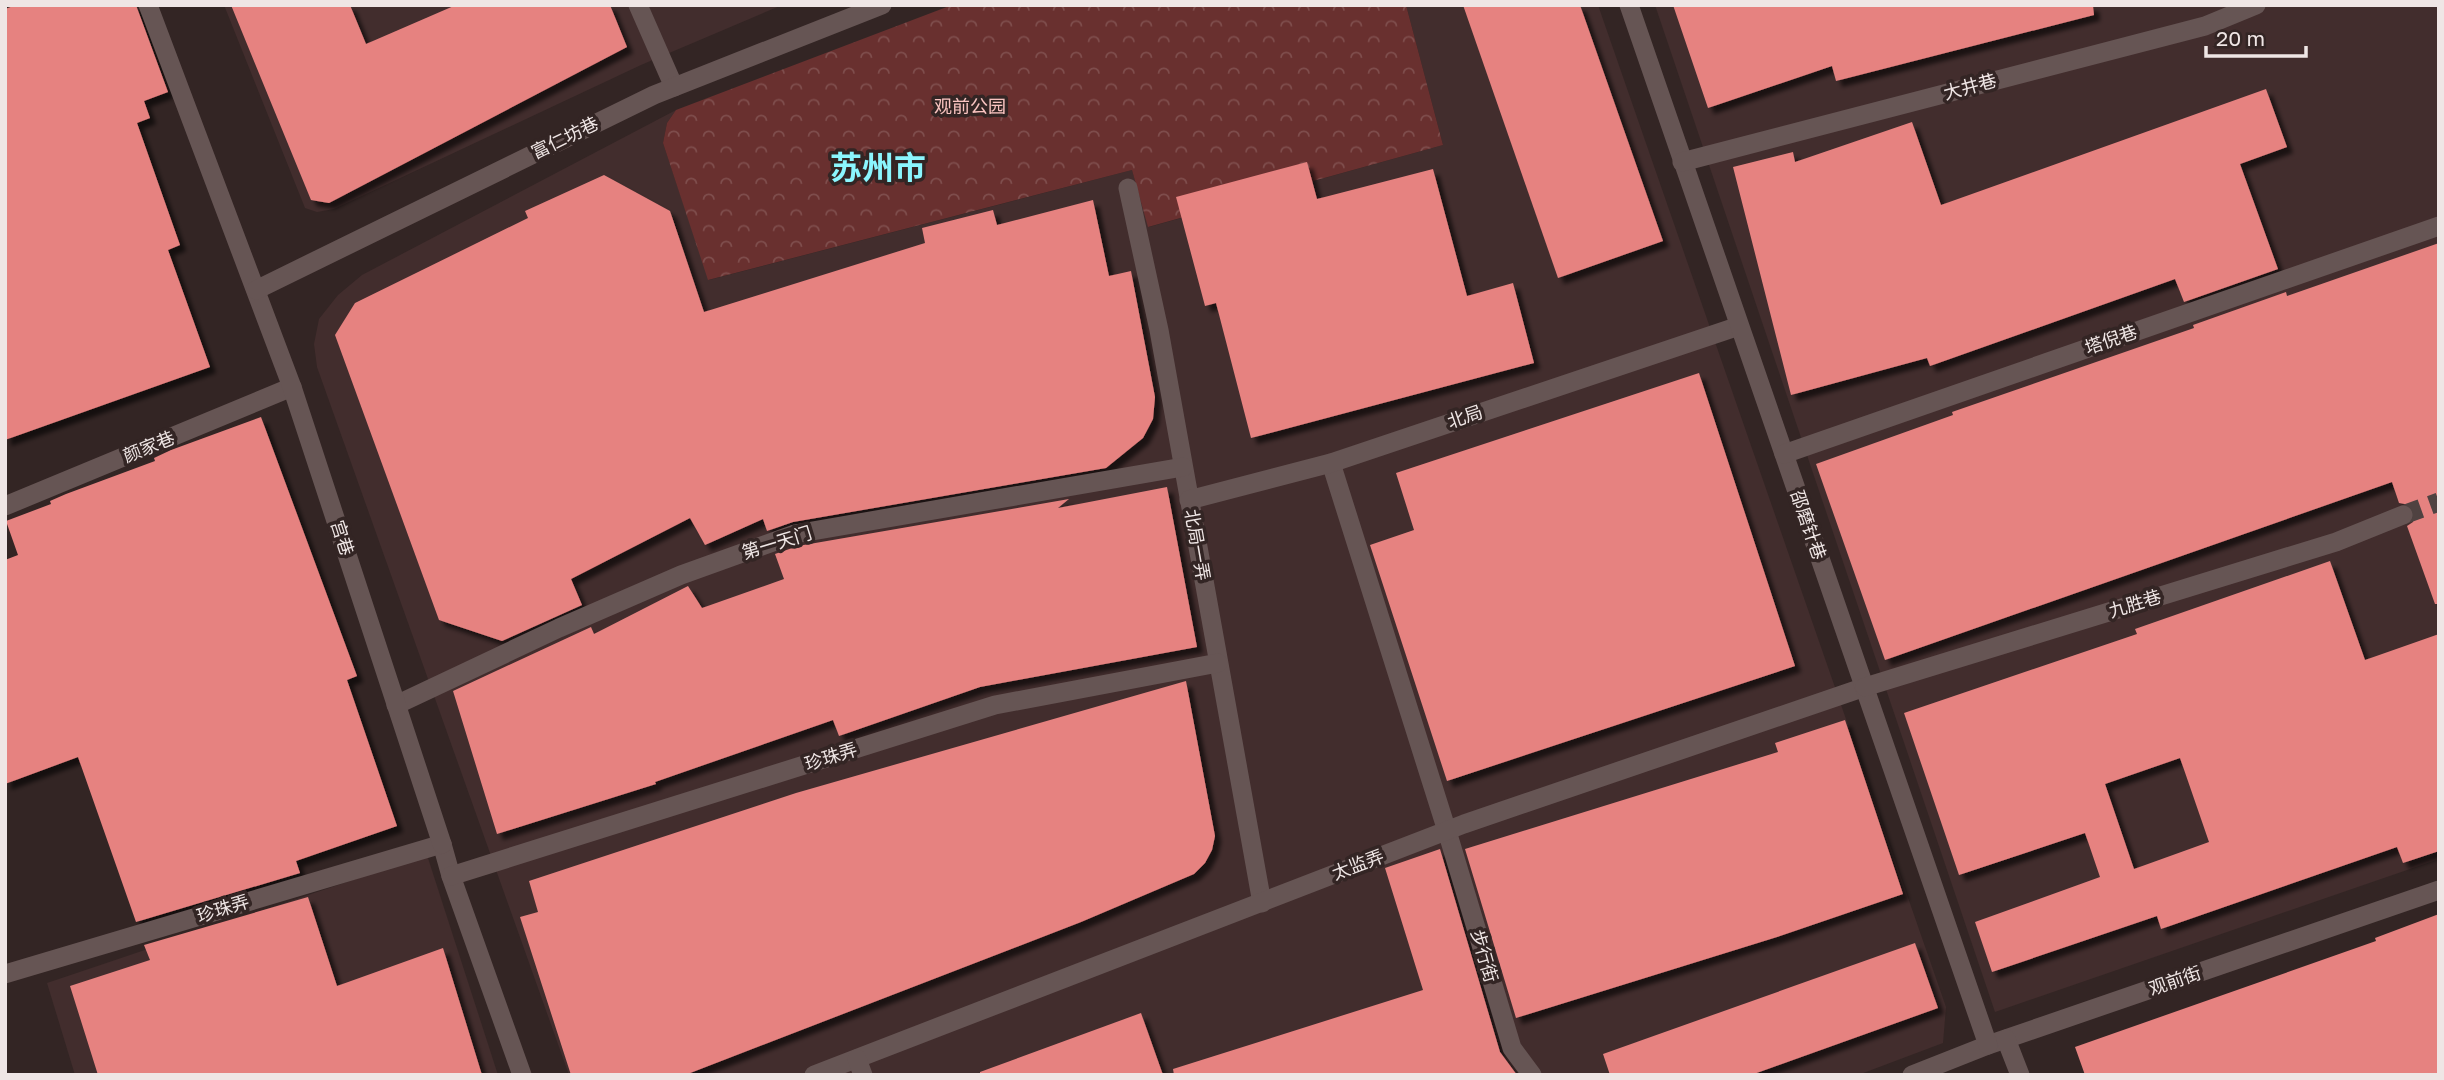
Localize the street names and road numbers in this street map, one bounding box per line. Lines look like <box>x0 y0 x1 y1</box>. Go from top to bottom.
street label: 大井巷 <box>1941 68 1999 104</box>
street label: 富仁坊巷 <box>527 111 602 163</box>
street label: 塔倪巷 <box>2082 320 2140 358</box>
street label: 北局 <box>1444 400 1485 432</box>
street label: 颜家巷 <box>119 426 178 466</box>
street label: 邵磨针巷 <box>1787 487 1831 562</box>
street label: 北局一弄 <box>1181 507 1215 582</box>
street label: 宫巷 <box>327 517 359 558</box>
street label: 第一天门 <box>739 521 814 563</box>
street label: 九胜巷 <box>2106 585 2164 621</box>
street label: 珍珠弄 <box>802 738 860 774</box>
street label: 太监弄 <box>1328 844 1387 884</box>
street label: 珍珠弄 <box>194 890 252 926</box>
street label: 步行街 <box>1467 927 1503 985</box>
street label: 观前街 <box>2146 961 2204 999</box>

